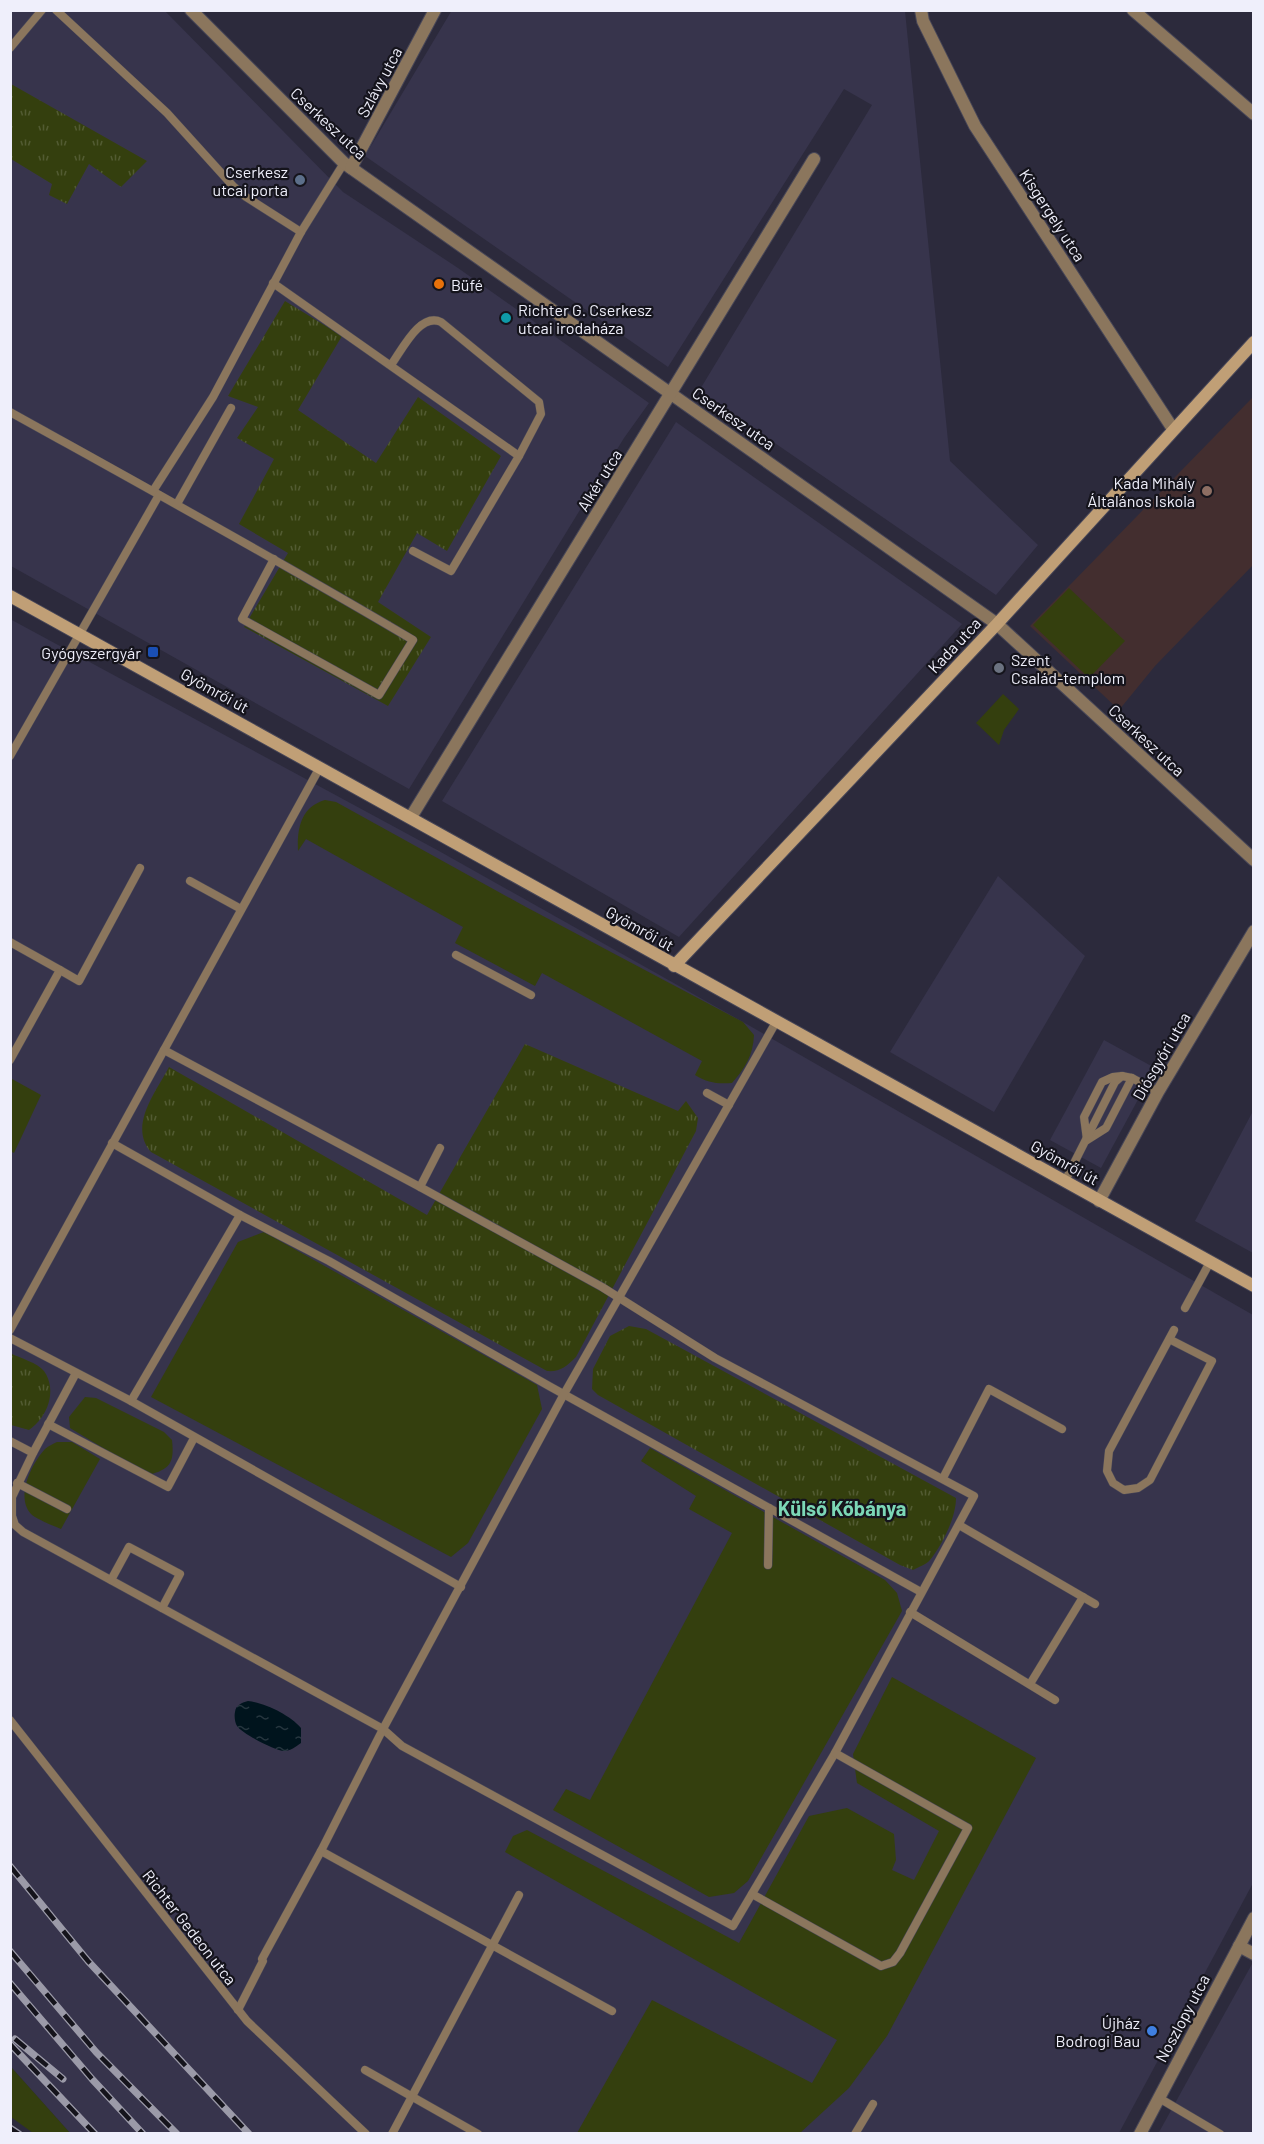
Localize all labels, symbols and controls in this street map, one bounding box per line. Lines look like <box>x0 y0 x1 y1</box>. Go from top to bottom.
street label: Szlávy utca <box>353 44 405 120</box>
street label: Cserkesz utca <box>287 83 371 163</box>
place label: Cserkesz utcai porta <box>213 162 288 199</box>
street label: Kisgergely utca <box>1016 165 1090 265</box>
marker: Cserkesz utcai porta <box>293 173 307 187</box>
place label: Büfé <box>451 275 483 294</box>
marker: Büfé <box>432 277 446 291</box>
place label: Richter G. Cserkesz utcai irodaháza <box>518 300 652 337</box>
marker: Richter G. Cserkesz utcai irodaháza <box>499 311 513 325</box>
street label: Cserkesz utca <box>689 383 779 453</box>
street label: Alkér utca <box>573 446 625 514</box>
place label: Kada Mihály Általános Iskola <box>1088 473 1196 510</box>
marker: Kada Mihály Általános Iskola <box>1200 484 1214 498</box>
street label: Kada utca <box>924 613 984 677</box>
place label: Gyógyszergyár <box>41 643 141 662</box>
marker: Gyógyszergyár <box>146 645 160 659</box>
place label: Szent Család-templom <box>1011 650 1125 687</box>
marker: Szent Család-templom <box>992 661 1006 675</box>
street label: Gyömrői út <box>178 664 252 716</box>
street label: Cserkesz utca <box>1105 700 1189 780</box>
street label: Gyömrői út <box>603 902 677 954</box>
street label: Diósgyőri utca <box>1128 1009 1194 1103</box>
street label: Gyömrői út <box>1028 1136 1102 1188</box>
district label: Külső Kőbánya <box>778 1496 906 1520</box>
street label: Richter Gedeon utca <box>139 1866 241 1988</box>
street label: Noszlopy utca <box>1151 1971 1213 2065</box>
place label: Újház Bodrogi Bau <box>1056 2013 1140 2050</box>
marker: Újház Bodrogi Bau <box>1145 2024 1159 2038</box>

